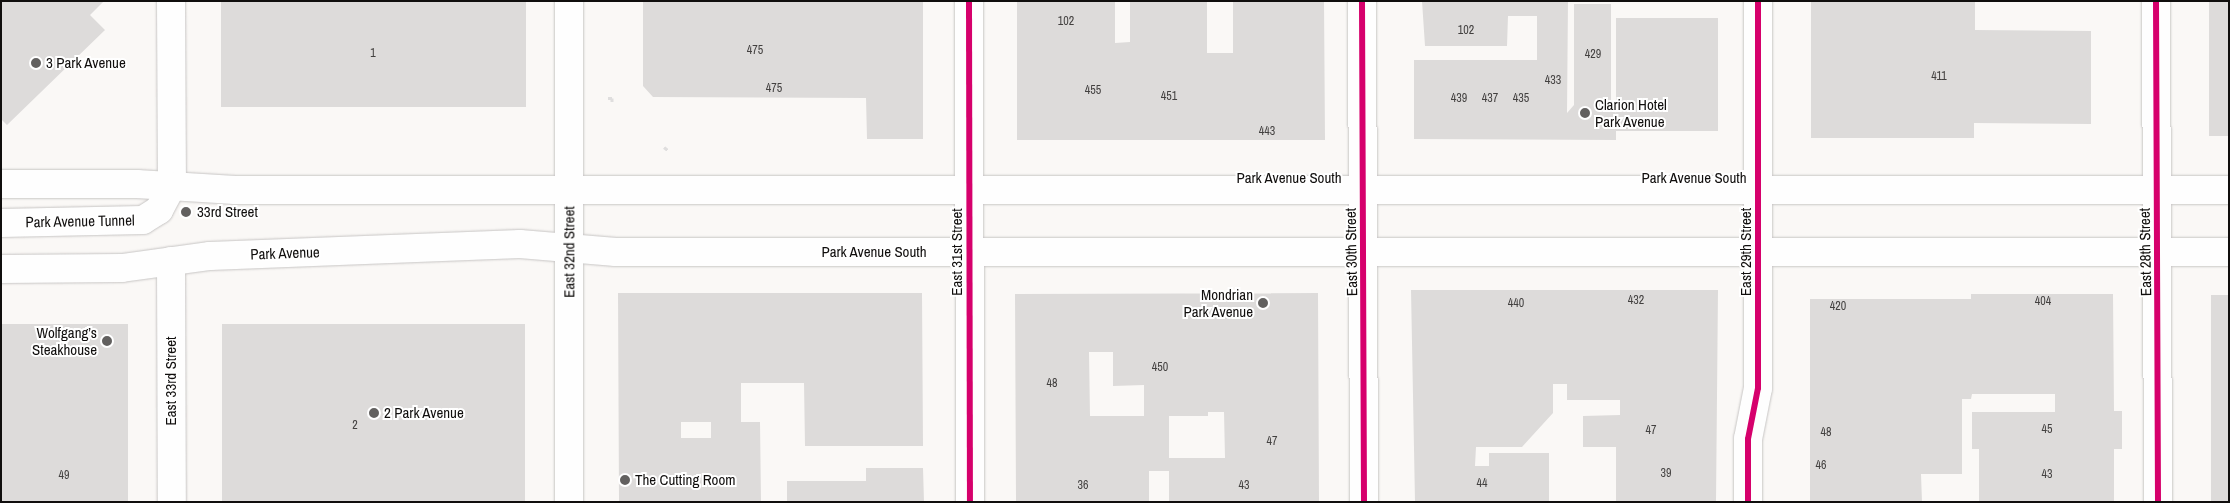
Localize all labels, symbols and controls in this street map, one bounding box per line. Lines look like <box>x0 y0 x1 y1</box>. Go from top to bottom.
house number: 102 <box>1058 15 1074 29</box>
house number: 102 <box>1458 24 1474 38</box>
house number: 475 <box>747 44 763 58</box>
house number: 1 <box>370 47 376 61</box>
house number: 429 <box>1585 48 1601 62</box>
place label: 3 Park Avenue <box>46 54 126 72</box>
marker: 3 Park Avenue <box>30 57 42 69</box>
house number: 411 <box>1931 70 1947 84</box>
house number: 433 <box>1545 74 1561 88</box>
house number: 475 <box>766 82 782 96</box>
house number: 455 <box>1085 84 1101 98</box>
house number: 451 <box>1161 90 1177 104</box>
house number: 439 <box>1451 92 1467 106</box>
house number: 437 <box>1482 92 1498 106</box>
house number: 435 <box>1513 92 1529 106</box>
place label: Clarion Hotel Park Avenue <box>1595 95 1667 130</box>
marker: Clarion Hotel Park Avenue <box>1579 107 1591 119</box>
house number: 443 <box>1259 125 1275 139</box>
street label: Park Avenue South <box>1236 169 1342 187</box>
street label: Park Avenue South <box>1641 169 1747 187</box>
place label: 33rd Street <box>197 203 258 221</box>
marker: 33rd Street <box>179 205 193 219</box>
street label: East 32nd Street <box>560 206 578 298</box>
street label: East 31st Street <box>948 208 966 296</box>
street label: East 30th Street <box>1341 208 1361 296</box>
street label: East 29th Street <box>1737 208 1755 296</box>
street label: East 28th Street <box>2135 208 2155 296</box>
street label: Park Avenue Tunnel <box>25 211 135 231</box>
street label: Park Avenue <box>250 243 320 263</box>
street label: Park Avenue South <box>821 243 927 261</box>
place label: Mondrian Park Avenue <box>1183 285 1253 320</box>
house number: 432 <box>1628 294 1644 308</box>
house number: 404 <box>2035 295 2051 309</box>
marker: Mondrian Park Avenue <box>1257 297 1269 309</box>
house number: 440 <box>1508 297 1524 311</box>
house number: 420 <box>1830 300 1846 314</box>
place label: Wolfgang’s Steakhouse <box>32 323 97 358</box>
marker: Wolfgang’s Steakhouse <box>101 335 113 347</box>
street label: East 33rd Street <box>162 337 180 425</box>
house number: 450 <box>1152 361 1168 375</box>
house number: 48 <box>1047 377 1057 391</box>
place label: 2 Park Avenue <box>384 404 464 422</box>
marker: 2 Park Avenue <box>368 407 380 419</box>
house number: 2 <box>352 419 358 433</box>
house number: 45 <box>2042 423 2052 437</box>
house number: 47 <box>1646 424 1656 438</box>
house number: 48 <box>1821 426 1831 440</box>
house number: 47 <box>1267 435 1277 449</box>
house number: 46 <box>1816 459 1826 473</box>
house number: 39 <box>1661 467 1671 481</box>
house number: 43 <box>2042 468 2052 482</box>
house number: 49 <box>59 469 69 483</box>
place label: The Cutting Room <box>635 471 735 489</box>
marker: The Cutting Room <box>619 474 631 486</box>
house number: 44 <box>1477 477 1487 491</box>
house number: 36 <box>1078 479 1088 493</box>
house number: 43 <box>1239 479 1249 493</box>

